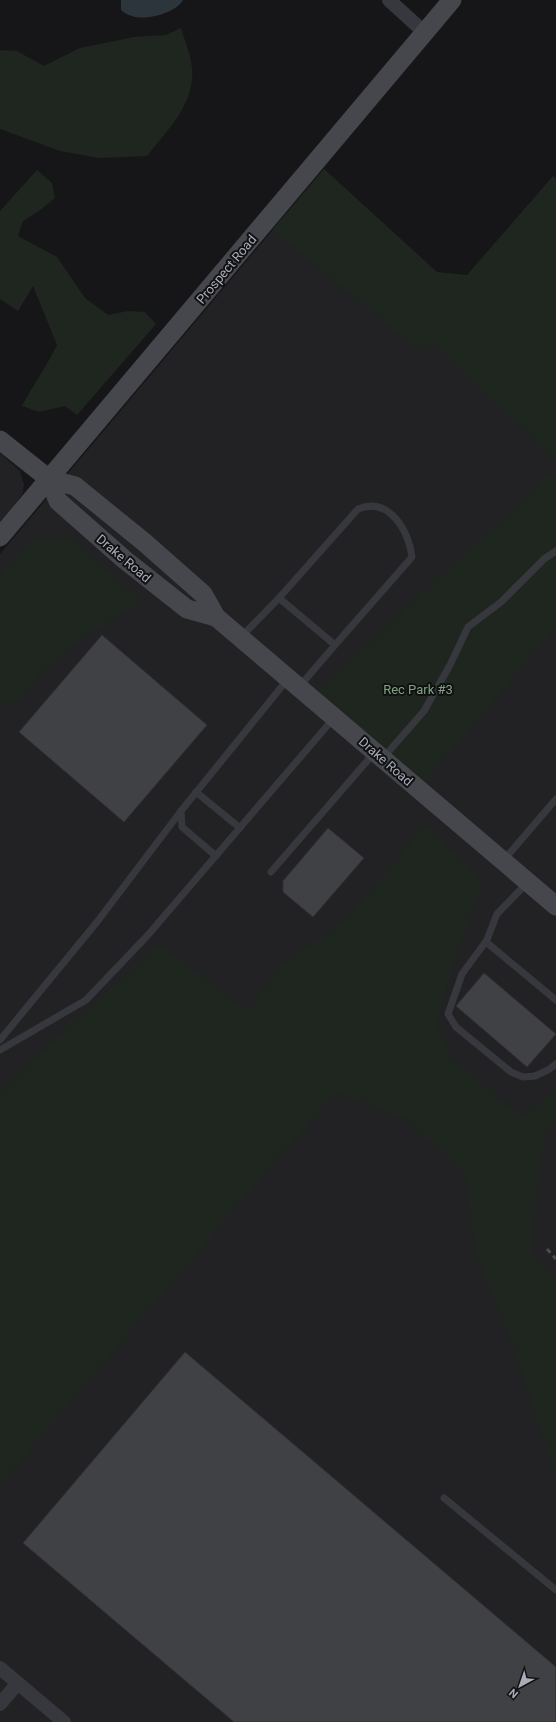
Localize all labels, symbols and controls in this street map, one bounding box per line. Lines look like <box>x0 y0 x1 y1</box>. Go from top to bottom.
street label: Prospect Road <box>193 232 259 307</box>
street label: Drake Road <box>94 531 154 585</box>
park label: Rec Park #3 <box>383 682 453 697</box>
street label: Drake Road <box>356 734 416 789</box>
north arrow <box>500 1666 540 1706</box>
text: N <box>507 1686 521 1701</box>

